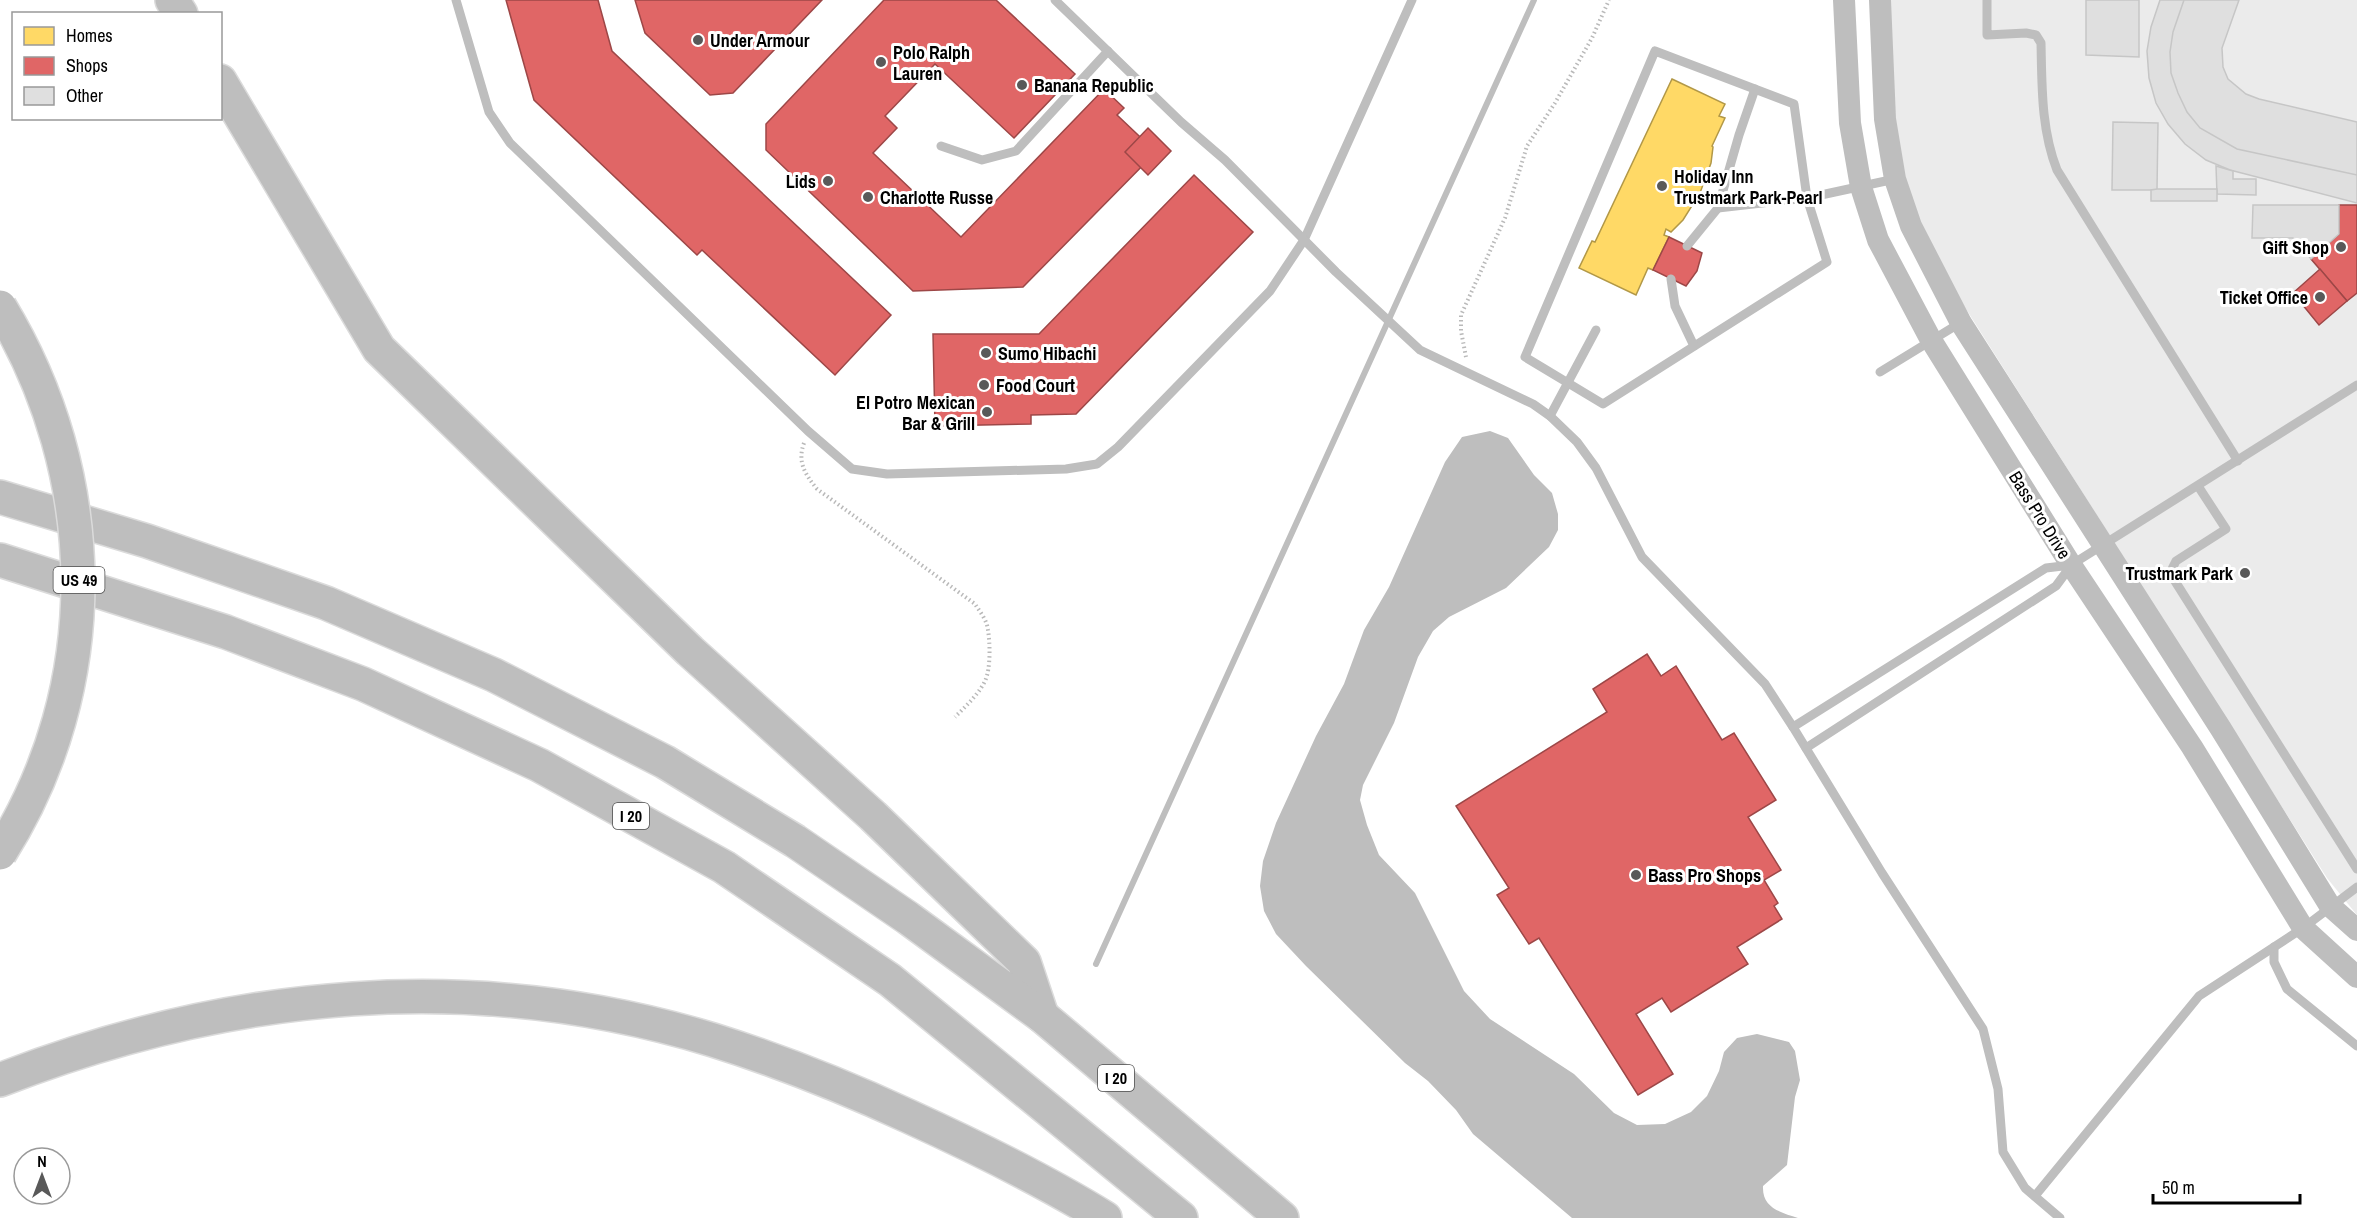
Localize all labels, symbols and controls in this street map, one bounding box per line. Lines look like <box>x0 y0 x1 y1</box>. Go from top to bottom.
legend <box>12 12 222 120</box>
text: Homes <box>66 23 113 48</box>
place label: Under Armour <box>710 28 810 53</box>
marker: Under Armour <box>691 33 705 47</box>
place label: Polo Ralph Lauren <box>893 40 970 86</box>
text: Shops <box>66 53 108 78</box>
marker: Polo Ralph Lauren <box>874 55 888 69</box>
place label: Banana Republic <box>1034 73 1154 98</box>
marker: Banana Republic <box>1015 78 1029 92</box>
text: Other <box>66 83 103 108</box>
place label: Holiday Inn Trustmark Park-Pearl <box>1674 164 1823 210</box>
place label: Lids <box>786 169 816 194</box>
marker: Lids <box>821 174 835 188</box>
marker: Holiday Inn Trustmark Park-Pearl <box>1655 179 1669 193</box>
place label: Charlotte Russe <box>880 185 993 210</box>
marker: Charlotte Russe <box>861 190 875 204</box>
place label: Gift Shop <box>2263 235 2329 260</box>
marker: Gift Shop <box>2334 240 2348 254</box>
place label: Ticket Office <box>2220 285 2308 310</box>
marker: Ticket Office <box>2313 290 2327 304</box>
place label: Sumo Hibachi <box>998 341 1096 366</box>
marker: Sumo Hibachi <box>979 346 993 360</box>
place label: Food Court <box>996 373 1075 398</box>
marker: Food Court <box>977 378 991 392</box>
place label: El Potro Mexican Bar & Grill <box>856 390 975 436</box>
marker: El Potro Mexican Bar & Grill <box>980 405 994 419</box>
street label: Bass Pro Drive <box>2003 466 2077 564</box>
place label: Trustmark Park <box>2126 561 2234 586</box>
marker: Trustmark Park <box>2238 566 2252 580</box>
road number: US 49 <box>54 567 104 593</box>
road number: I 20 <box>613 803 649 829</box>
place label: Bass Pro Shops <box>1648 863 1761 888</box>
marker: Bass Pro Shops <box>1629 868 1643 882</box>
road number: I 20 <box>1098 1065 1134 1091</box>
north arrow <box>12 1146 72 1206</box>
text: N <box>37 1150 47 1172</box>
scale bar <box>2153 1167 2300 1205</box>
text: 50 m <box>2162 1175 2195 1200</box>

